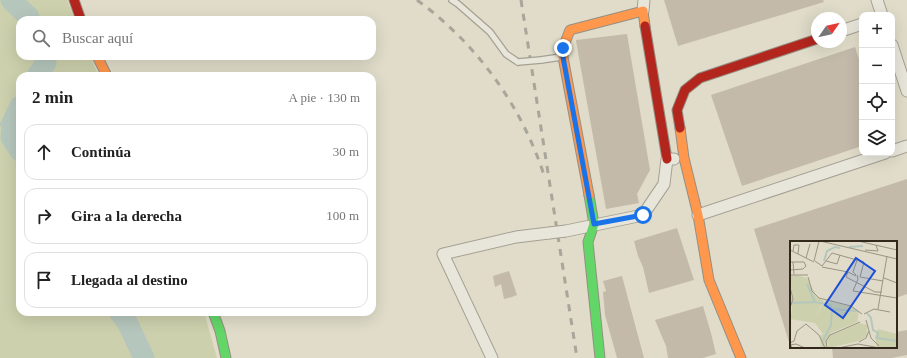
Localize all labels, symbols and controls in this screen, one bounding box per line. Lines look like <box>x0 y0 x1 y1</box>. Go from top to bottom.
north arrow <box>811 12 847 48</box>
map controls <box>859 12 895 156</box>
button: + <box>859 12 895 48</box>
search box <box>16 16 376 60</box>
icon: search <box>30 27 52 49</box>
text: Buscar aquí <box>62 30 133 46</box>
route end <box>554 39 572 57</box>
button: − <box>859 48 895 84</box>
button: locate <box>859 84 895 120</box>
text: 2 min <box>32 88 73 107</box>
text: A pie · 130 m <box>289 90 360 105</box>
button: layers <box>859 120 895 156</box>
icon: ahead <box>33 141 55 163</box>
text: Continúa <box>71 144 131 160</box>
text: 30 m <box>333 144 359 159</box>
icon: right <box>33 205 55 227</box>
route start <box>634 206 652 224</box>
text: Gira a la derecha <box>71 208 182 224</box>
text: 100 m <box>326 208 359 223</box>
inset map <box>790 241 897 348</box>
icon: arrive <box>33 269 55 291</box>
text: Llegada al destino <box>71 272 188 288</box>

